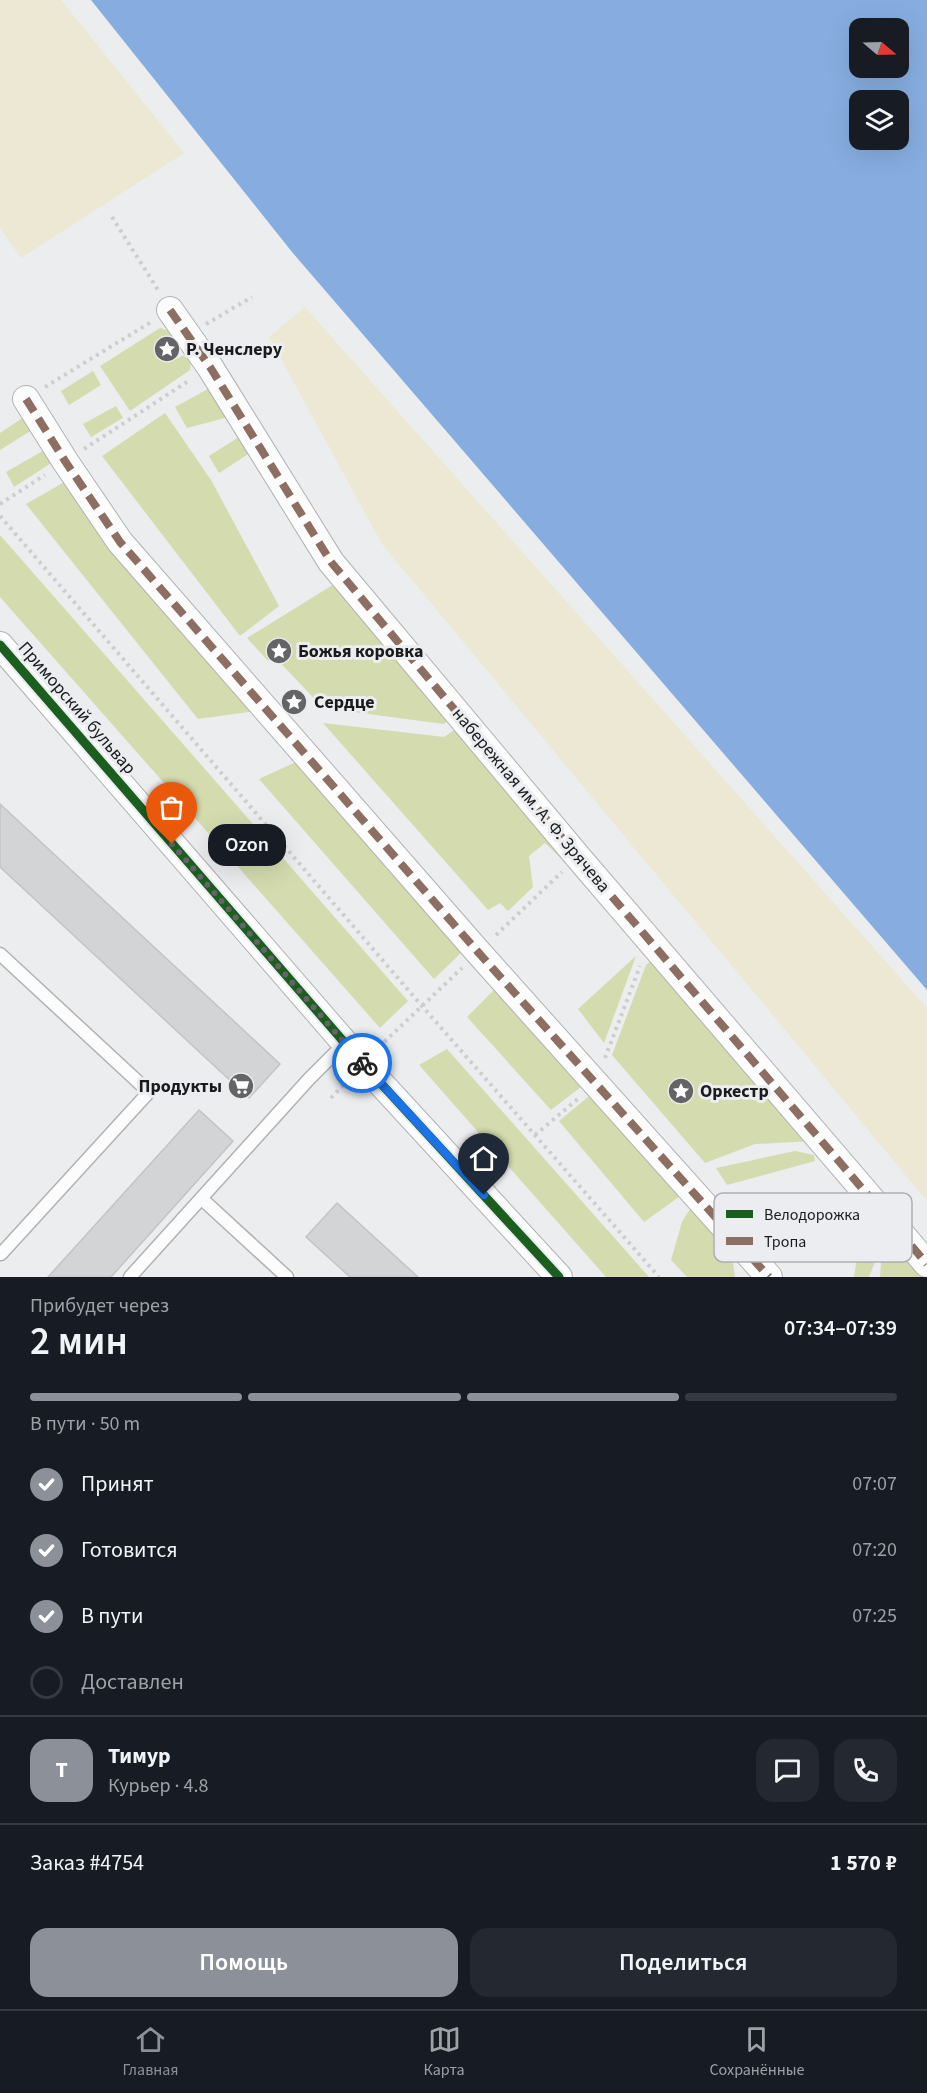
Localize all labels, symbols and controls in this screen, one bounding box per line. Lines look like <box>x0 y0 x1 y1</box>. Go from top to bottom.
north arrow <box>849 18 909 78</box>
map controls <box>849 18 909 150</box>
button: layers <box>849 90 909 150</box>
place icon: Р. Ченслеру <box>152 334 182 364</box>
place label: Р. Ченслеру <box>186 337 283 362</box>
street label: Приморский бульвар <box>12 636 142 780</box>
place icon: Божья коровка <box>264 636 294 666</box>
place label: Божья коровка <box>298 639 423 664</box>
place icon: Сердце <box>279 687 309 717</box>
place label: Сердце <box>314 690 375 715</box>
street label: набережная им. А. Ф. Зрячева <box>446 702 616 898</box>
pin <box>146 782 197 844</box>
icon: bag <box>155 791 188 824</box>
callout: Ozon <box>208 823 286 865</box>
text: Ozon <box>225 831 269 859</box>
courier <box>332 1033 392 1093</box>
icon: bike <box>346 1047 379 1080</box>
supermarket icon: Продукты <box>226 1071 256 1101</box>
place label: Продукты <box>138 1074 222 1099</box>
place icon: Оркестр <box>666 1076 696 1106</box>
place label: Оркестр <box>700 1079 769 1104</box>
pin <box>458 1133 509 1195</box>
icon: home <box>467 1142 500 1175</box>
legend <box>714 1193 912 1262</box>
text: Велодорожка <box>764 1204 860 1226</box>
text: Тропа <box>764 1231 806 1253</box>
text: Прибудет через <box>30 1292 169 1320</box>
text: 07:34–07:39 <box>784 1312 897 1344</box>
text: 2 мин <box>30 1314 128 1370</box>
text: В пути · 50 m <box>30 1410 140 1438</box>
icon: check <box>30 1468 63 1501</box>
text: Принят <box>81 1468 154 1500</box>
text: 07:07 <box>852 1470 897 1498</box>
icon: check <box>30 1534 63 1567</box>
text: Готовится <box>81 1534 178 1566</box>
text: 07:20 <box>852 1536 897 1564</box>
icon: check <box>30 1600 63 1633</box>
text: В пути <box>81 1600 143 1632</box>
text: 07:25 <box>852 1602 897 1630</box>
text: Доставлен <box>81 1666 184 1698</box>
button: chat <box>756 1739 819 1802</box>
button: phone <box>834 1739 897 1802</box>
text: Тимур <box>108 1740 171 1772</box>
text: Т <box>55 1754 68 1786</box>
text: Курьер · 4.8 <box>108 1772 208 1800</box>
text: Заказ #4754 <box>30 1847 144 1879</box>
text: 1 570 ₽ <box>830 1847 897 1879</box>
button: Помощь <box>30 1928 458 1997</box>
button: Поделиться <box>470 1928 897 1997</box>
tab: Главная <box>122 2023 179 2081</box>
tab: Карта <box>424 2023 465 2081</box>
tab: Сохранённые <box>709 2023 805 2081</box>

